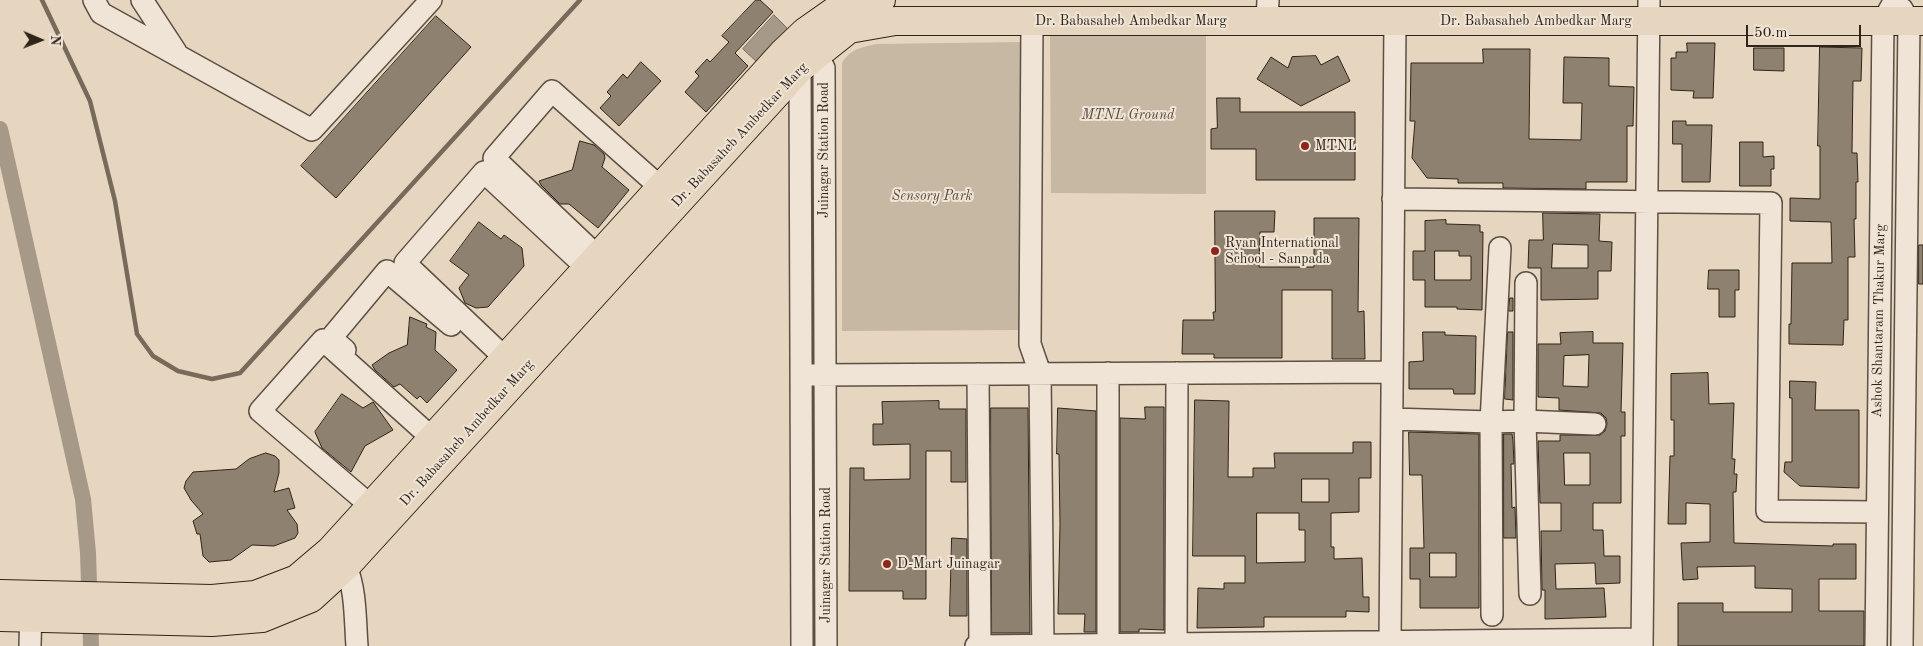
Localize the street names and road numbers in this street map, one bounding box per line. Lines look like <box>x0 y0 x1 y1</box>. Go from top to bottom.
street label: Dr. Babasaheb Ambedkar Marg <box>1035 13 1227 29</box>
street label: Dr. Babasaheb Ambedkar Marg <box>1440 13 1632 29</box>
street label: Dr. Babasaheb Ambedkar Marg <box>668 59 812 211</box>
street label: Juinagar Station Road <box>816 82 832 218</box>
street label: Ashok Shantaram Thakur Marg <box>1869 224 1889 418</box>
street label: Dr. Babasaheb Ambedkar Marg <box>397 356 537 510</box>
street label: Juinagar Station Road <box>818 487 834 623</box>

